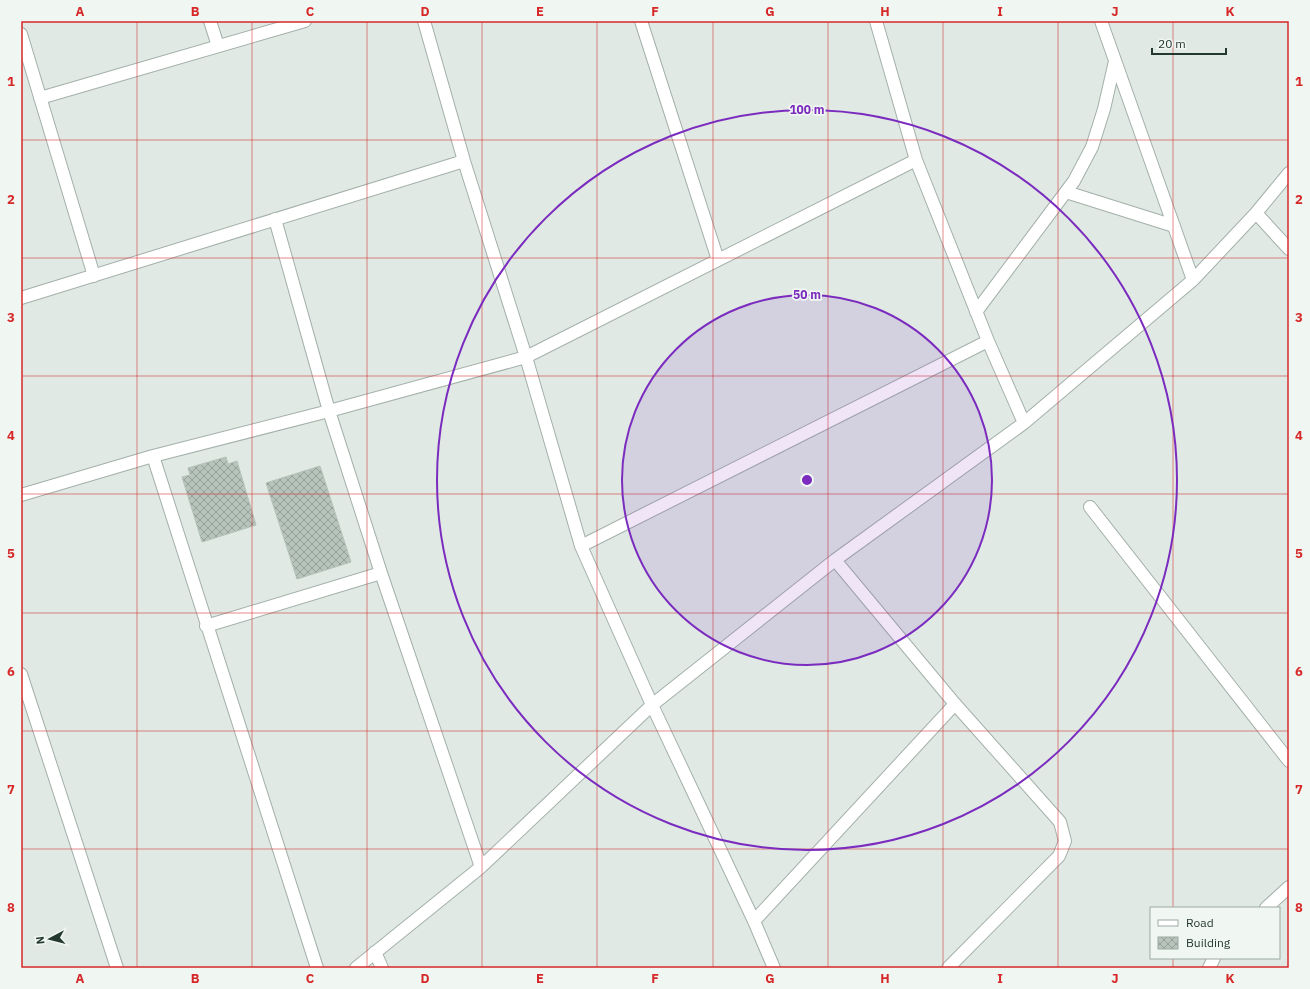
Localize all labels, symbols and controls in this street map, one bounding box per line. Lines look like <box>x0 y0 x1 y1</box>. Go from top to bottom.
text: A <box>76 3 85 20</box>
text: B <box>191 3 200 20</box>
text: C <box>306 3 315 20</box>
text: D <box>420 3 430 20</box>
text: E <box>536 3 544 20</box>
text: F <box>651 3 659 20</box>
text: G <box>765 3 775 20</box>
text: H <box>880 3 890 20</box>
text: I <box>997 3 1003 20</box>
text: J <box>1111 3 1119 20</box>
text: K <box>1225 3 1235 20</box>
scale bar <box>1152 30 1226 56</box>
text: 20 m <box>1158 36 1186 51</box>
text: 1 <box>7 73 15 90</box>
text: 1 <box>1295 73 1303 90</box>
text: 100 m <box>789 102 825 117</box>
text: 2 <box>7 191 15 208</box>
text: 2 <box>1295 191 1303 208</box>
text: 50 m <box>793 287 821 302</box>
text: 3 <box>7 309 15 326</box>
text: 3 <box>1295 309 1303 326</box>
text: 4 <box>7 427 15 444</box>
text: 4 <box>1295 427 1303 444</box>
centre of rings <box>800 473 814 487</box>
text: 5 <box>7 545 15 562</box>
text: 5 <box>1295 545 1303 562</box>
text: 6 <box>7 663 15 680</box>
text: 6 <box>1295 663 1303 680</box>
text: 7 <box>7 781 15 798</box>
text: 7 <box>1295 781 1303 798</box>
text: 8 <box>7 899 15 916</box>
text: 8 <box>1295 899 1303 916</box>
legend <box>1150 907 1280 959</box>
text: Road <box>1186 915 1214 930</box>
north arrow <box>30 919 70 959</box>
text: N <box>33 935 48 945</box>
text: Building <box>1186 935 1231 950</box>
text: A <box>76 970 85 987</box>
text: B <box>191 970 200 987</box>
text: C <box>306 970 315 987</box>
text: D <box>420 970 430 987</box>
text: E <box>536 970 544 987</box>
text: F <box>651 970 659 987</box>
text: G <box>765 970 775 987</box>
text: H <box>880 970 890 987</box>
text: I <box>997 970 1003 987</box>
text: J <box>1111 970 1119 987</box>
text: K <box>1225 970 1235 987</box>

